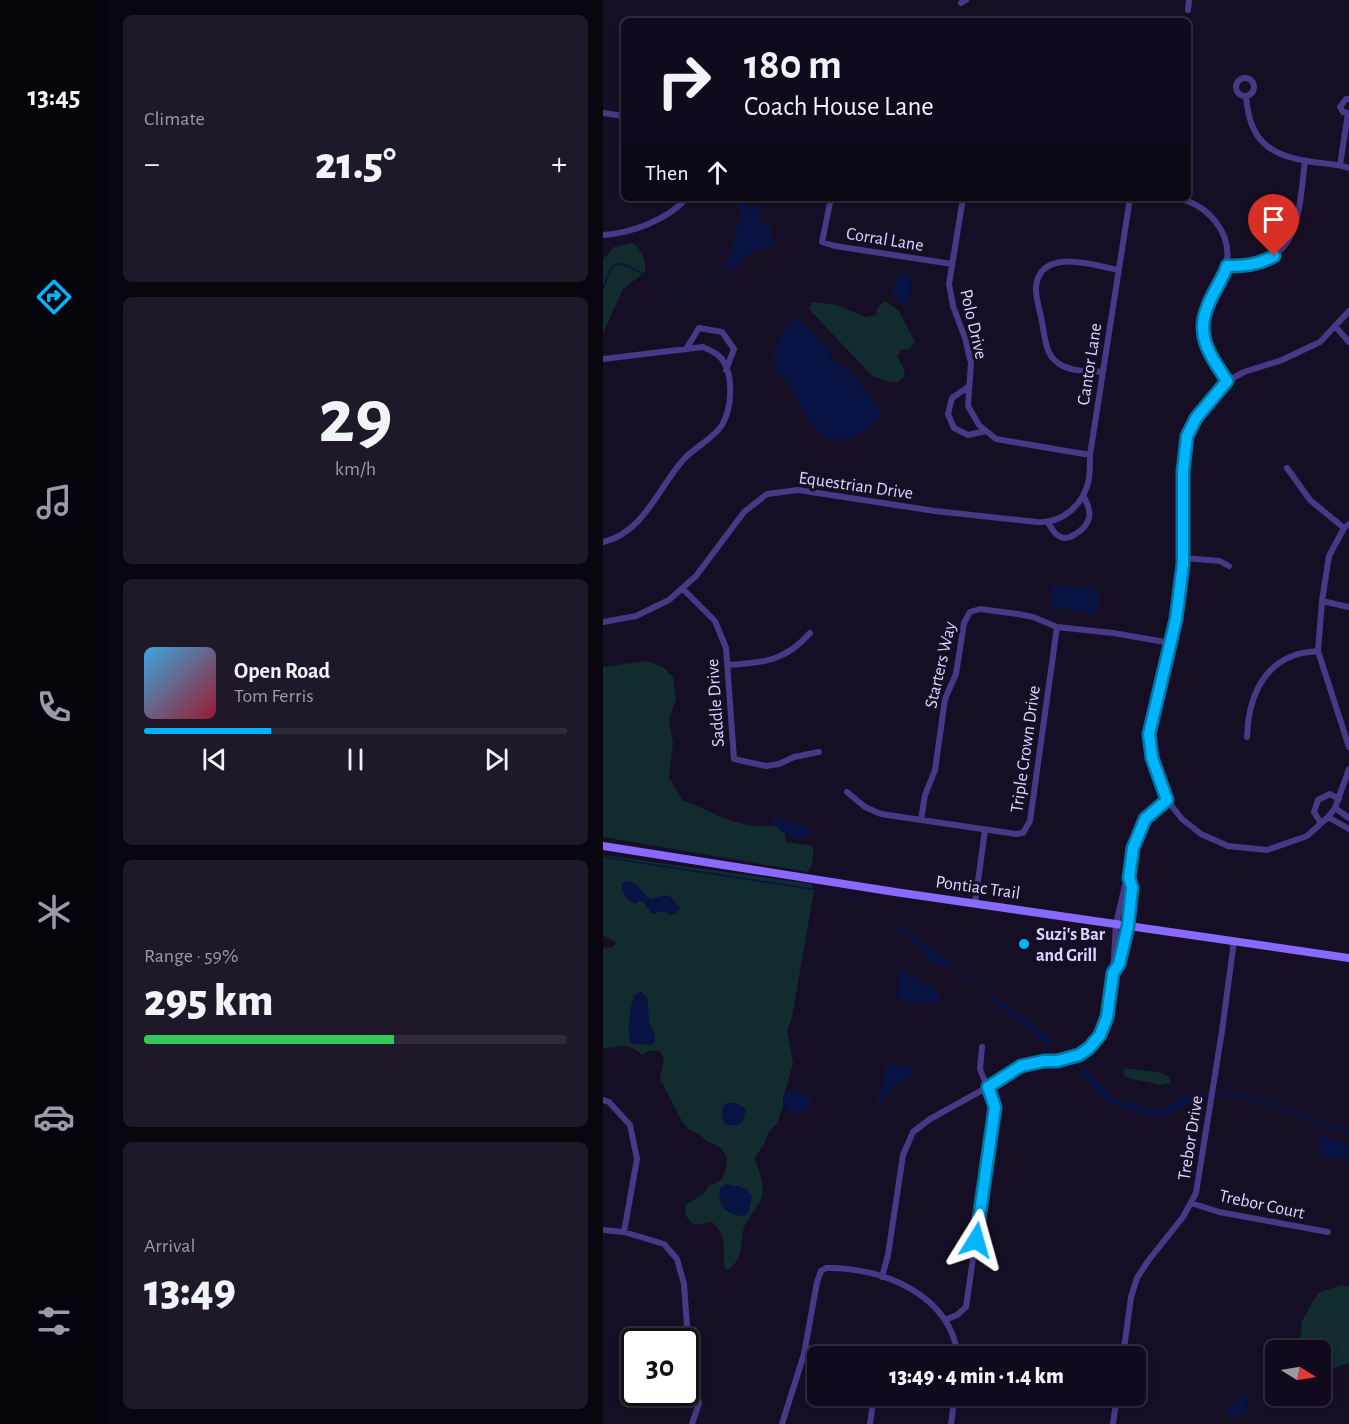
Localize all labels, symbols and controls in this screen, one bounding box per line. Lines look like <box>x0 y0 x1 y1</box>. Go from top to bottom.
icon: right <box>645 42 723 120</box>
text: 180 m <box>744 44 842 86</box>
text: 13:45 <box>28 83 80 110</box>
text: Coach House Lane <box>744 93 934 120</box>
text: Climate <box>144 109 205 129</box>
text: 21.5° <box>315 142 396 187</box>
text: − <box>144 148 160 181</box>
text: + <box>551 148 567 181</box>
icon: ahead <box>701 156 734 189</box>
text: Then <box>645 162 689 184</box>
pin <box>1248 194 1299 256</box>
icon: arrive <box>1257 203 1290 236</box>
street label: Corral Lane <box>845 225 925 255</box>
icon: directions <box>33 276 75 318</box>
street label: Polo Drive <box>956 288 990 361</box>
street label: Cantor Lane <box>1075 322 1105 407</box>
text: 29 <box>318 379 393 457</box>
text: km/h <box>335 459 376 479</box>
street label: Equestrian Drive <box>798 469 914 503</box>
icon: music <box>33 481 75 523</box>
street label: Starters Way <box>922 620 960 710</box>
street label: Saddle Drive <box>704 658 728 748</box>
text: Open Road <box>234 660 330 682</box>
street label: Triple Crown Drive <box>1008 685 1044 814</box>
icon: phone <box>33 686 75 728</box>
text: Tom Ferris <box>234 686 314 706</box>
icon: previous <box>198 743 231 776</box>
icon: pause <box>339 743 372 776</box>
icon: next <box>480 743 513 776</box>
street label: Pontiac Trail <box>934 873 1021 903</box>
icon: climate <box>33 891 75 933</box>
place label: Suzi's Bar and Grill <box>1036 926 1106 965</box>
marker: Suzi's Bar and Grill <box>1017 937 1031 951</box>
text: Range · 59% <box>144 946 238 966</box>
text: 295 km <box>144 979 273 1024</box>
street label: Trebor Drive <box>1175 1094 1207 1182</box>
icon: car <box>33 1096 75 1138</box>
street label: Trebor Court <box>1217 1187 1306 1223</box>
position arrow <box>944 1208 1008 1272</box>
text: Arrival <box>144 1236 195 1256</box>
text: 13:49 <box>144 1269 236 1314</box>
icon: filters <box>33 1300 75 1342</box>
speed limit sign: 30 <box>621 1328 699 1406</box>
north arrow <box>1265 1340 1331 1406</box>
map controls <box>1265 1340 1331 1406</box>
text: 13:49 · 4 min · 1.4 km <box>889 1365 1064 1387</box>

